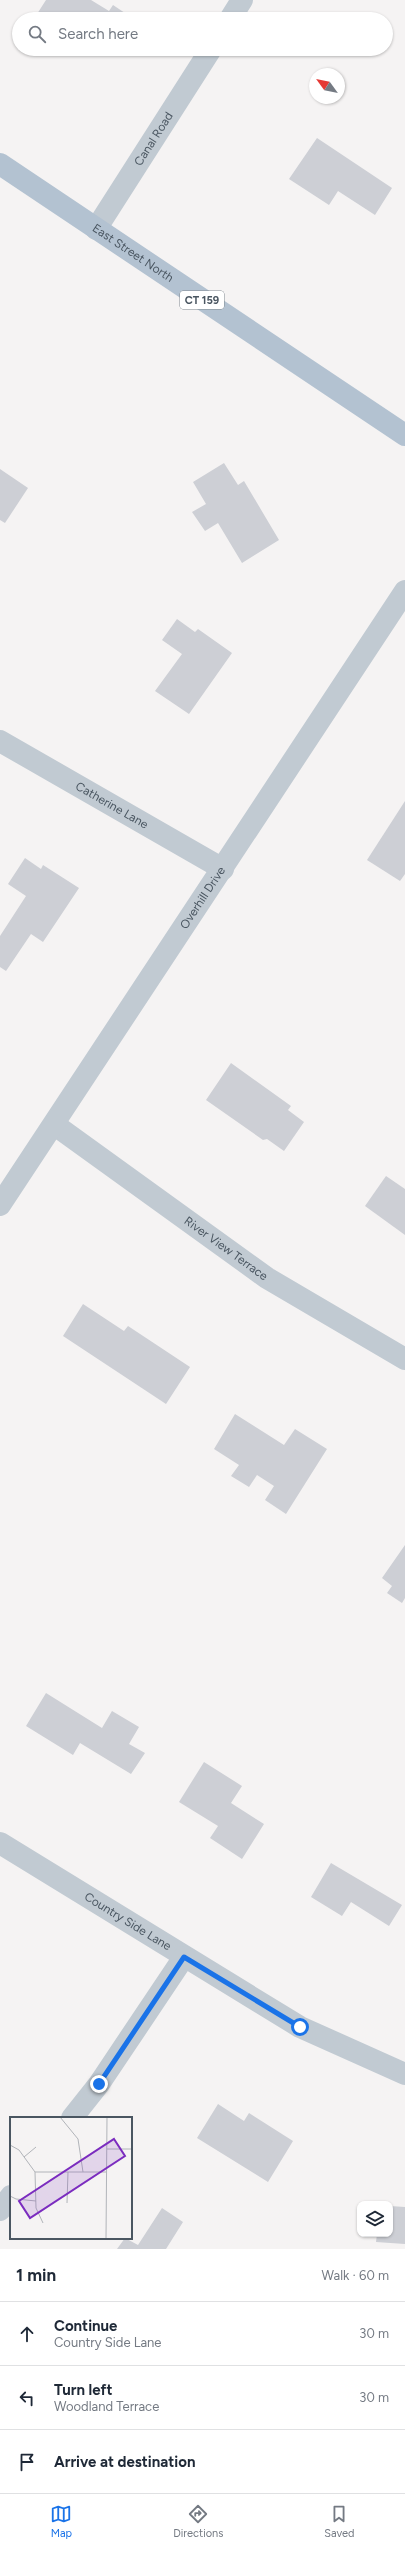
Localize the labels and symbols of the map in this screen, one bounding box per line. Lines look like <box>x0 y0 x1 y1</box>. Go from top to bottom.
north arrow <box>309 68 345 104</box>
street label: Canal Road <box>131 109 176 168</box>
street label: East Street North <box>90 221 176 285</box>
road number: CT 159 <box>180 291 224 309</box>
street label: Catherine Lane <box>73 779 151 832</box>
street label: Overhill Drive <box>177 864 228 932</box>
street label: River View Terrace <box>182 1214 271 1284</box>
street label: Country Side Lane <box>82 1889 174 1954</box>
route start <box>291 2018 309 2036</box>
route end <box>90 2075 108 2093</box>
inset map <box>10 2117 132 2239</box>

